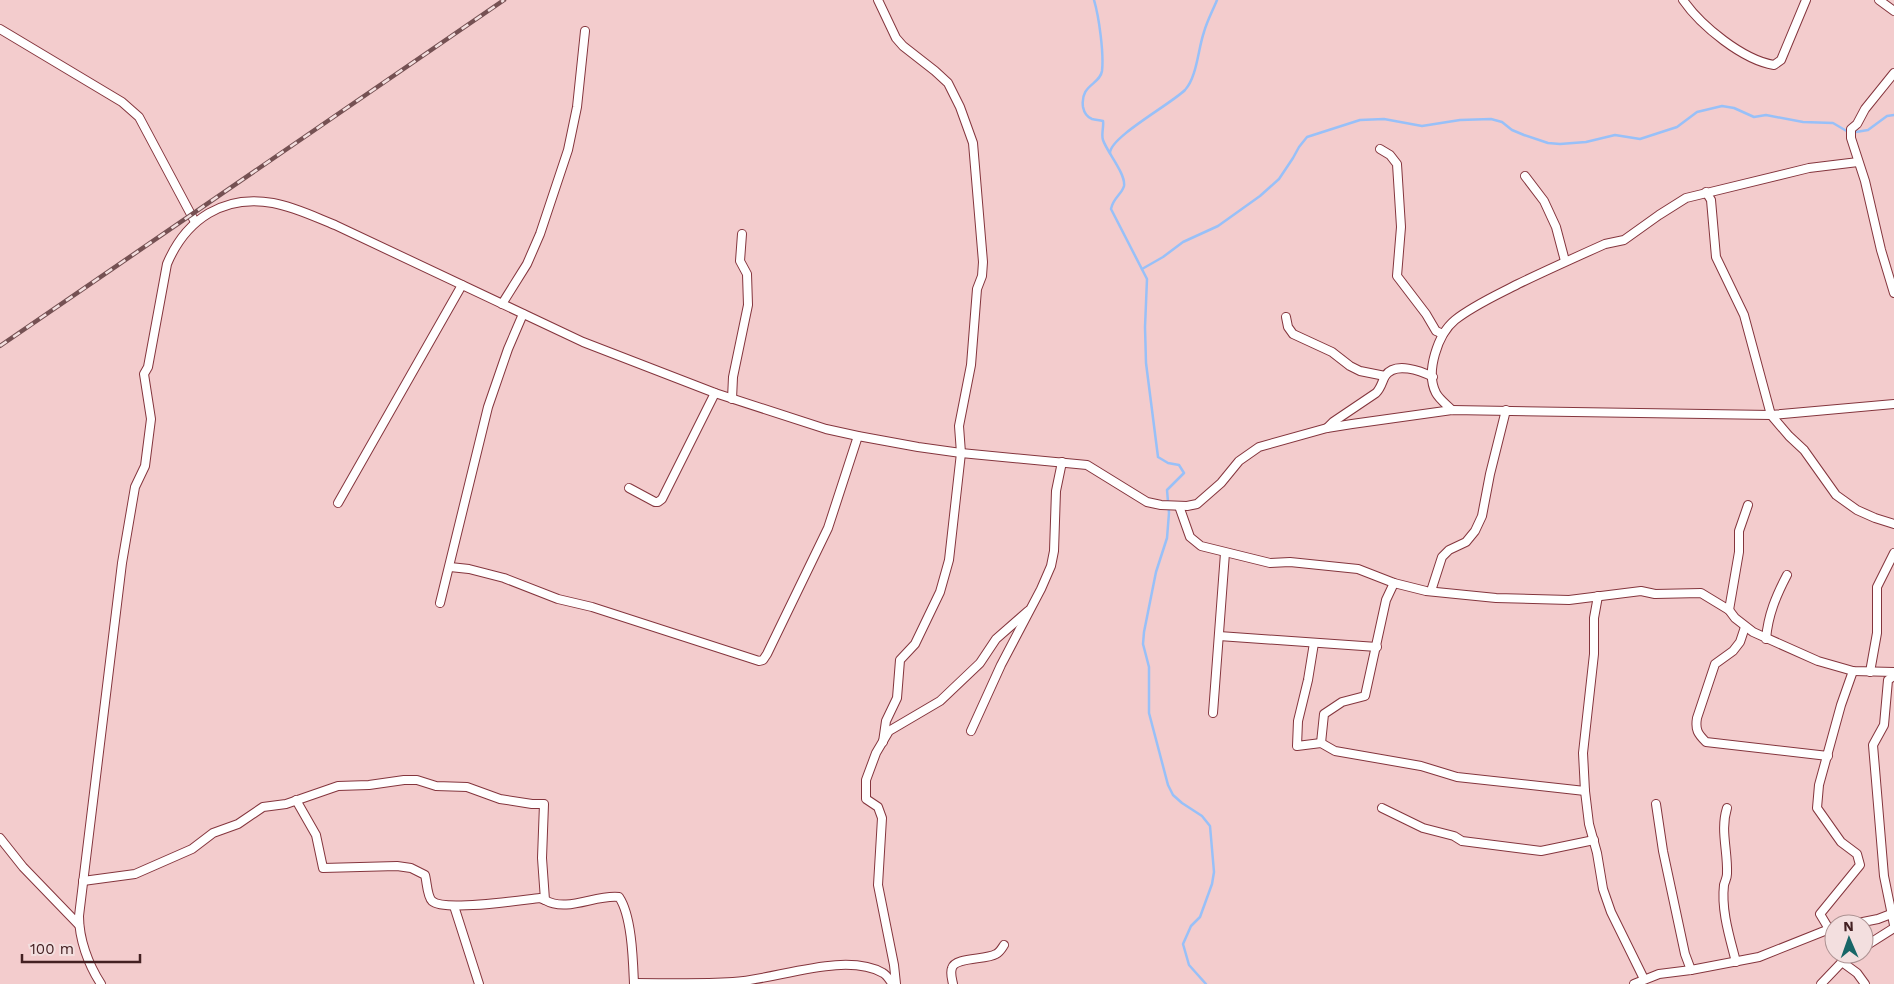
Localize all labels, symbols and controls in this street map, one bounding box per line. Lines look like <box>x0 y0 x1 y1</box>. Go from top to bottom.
north arrow <box>1824 914 1874 964</box>
text: N <box>1843 918 1854 934</box>
scale bar <box>22 932 140 964</box>
text: 100 m <box>30 940 74 958</box>

